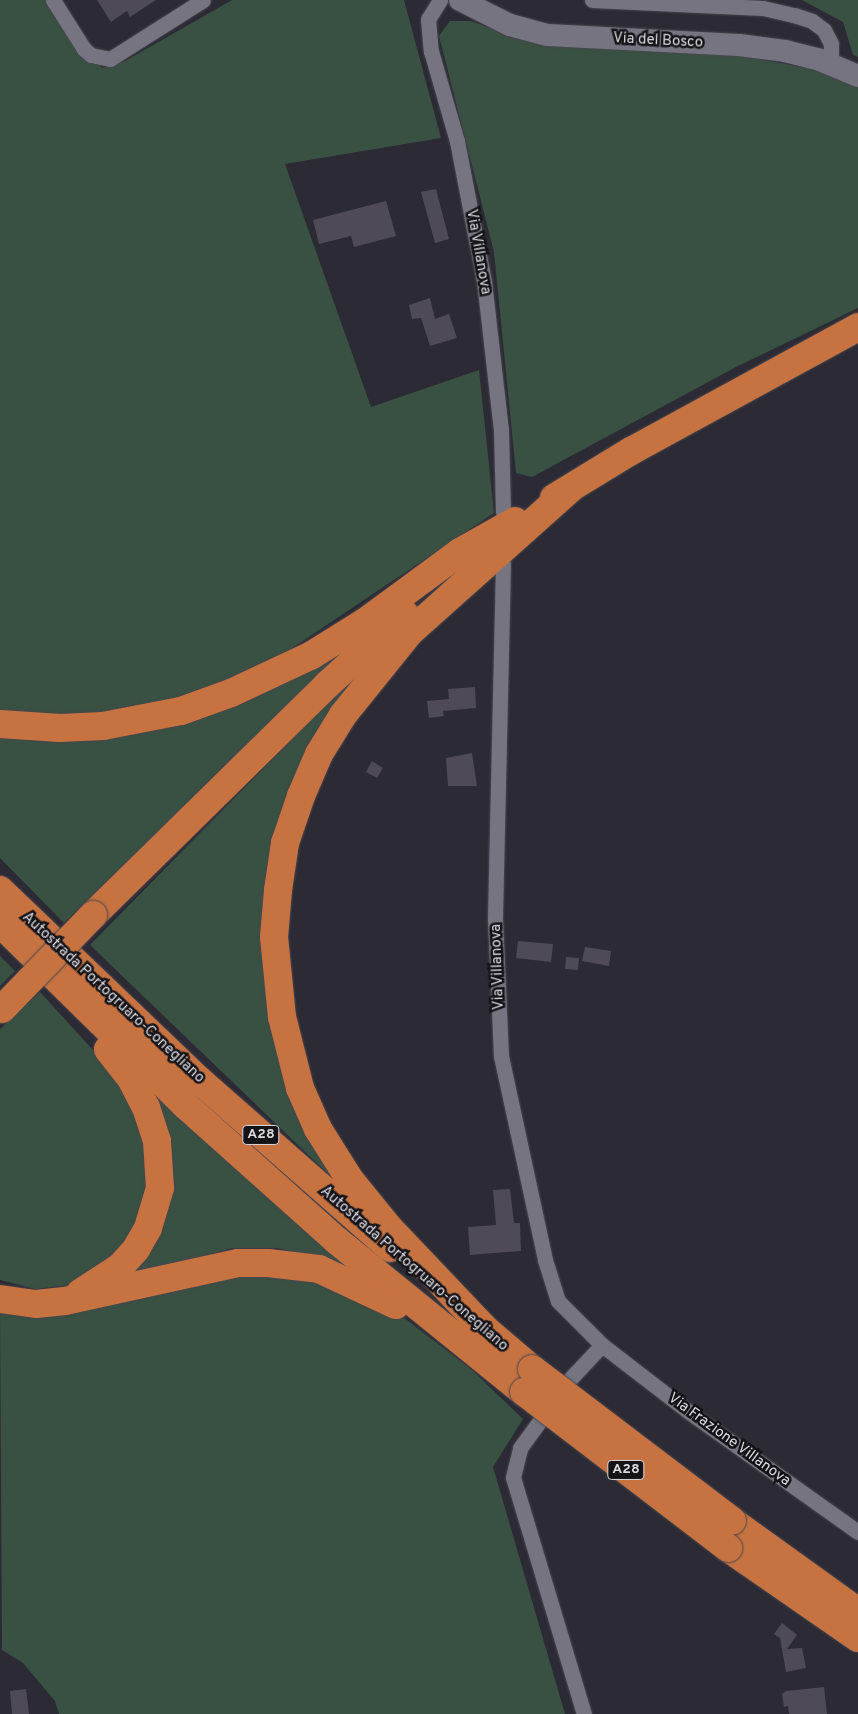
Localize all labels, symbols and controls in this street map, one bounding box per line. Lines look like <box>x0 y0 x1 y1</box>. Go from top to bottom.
street label: Via del Bosco <box>613 30 703 52</box>
street label: Via Villanova <box>462 208 494 296</box>
street label: Autostrada Portogruaro-Conegliano <box>18 909 208 1087</box>
street label: Via Villanova <box>487 923 509 1011</box>
road number: A28 <box>242 1124 280 1146</box>
street label: Autostrada Portogruaro-Conegliano <box>316 1183 512 1355</box>
street label: Via Frazione Villanova <box>664 1389 794 1491</box>
road number: A28 <box>607 1458 645 1482</box>

